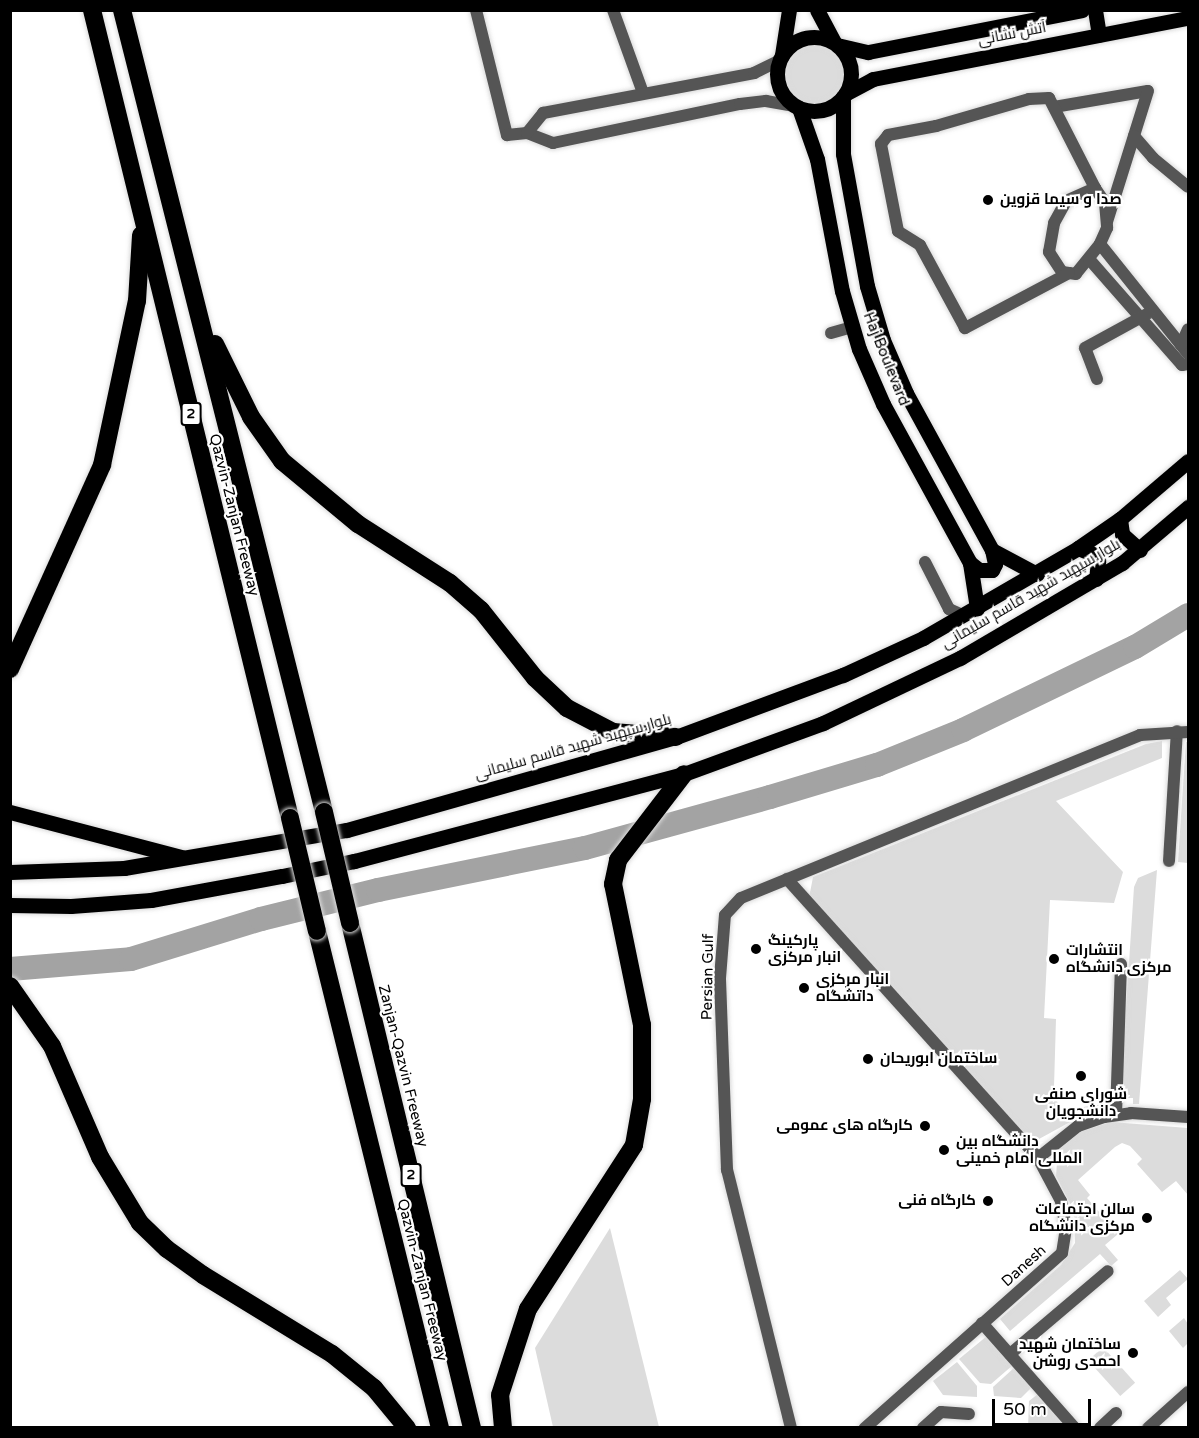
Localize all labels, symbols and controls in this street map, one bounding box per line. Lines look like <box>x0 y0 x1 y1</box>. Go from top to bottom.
street label: آتش نشانی <box>976 19 1048 49</box>
place label: صدا و سیما قزوین <box>1000 191 1122 209</box>
marker: صدا و سیما قزوین <box>981 193 995 207</box>
street label: Haj Boulevard <box>859 310 913 408</box>
road number: 2 <box>180 403 201 425</box>
street label: Qazvin-Zanjan Freeway <box>205 432 263 598</box>
street label: بلوار سپهبد شهید قاسم سلیمانی <box>938 535 1124 653</box>
street label: بلوار سپهبد شهید قاسم سلیمانی <box>473 710 673 784</box>
place label: پارکینگ انبار مرکزی <box>768 931 841 966</box>
street label: Persian Gulf <box>698 934 718 1020</box>
place label: انتشارات مرکزی دانشگاه <box>1066 941 1172 976</box>
marker: پارکینگ انبار مرکزی <box>749 942 763 956</box>
marker: انتشارات مرکزی دانشگاه <box>1047 952 1061 966</box>
place label: انبار مرکزی داتشگاه <box>816 970 889 1005</box>
marker: انبار مرکزی داتشگاه <box>797 981 811 995</box>
street label: Zanjan-Qazvin Freeway <box>374 983 432 1149</box>
place label: ساختمان ابوریحان <box>880 1050 997 1068</box>
marker: ساختمان ابوریحان <box>861 1052 875 1066</box>
marker: شورای صنفی دانشجویان <box>1074 1069 1088 1083</box>
place label: شورای صنفی دانشجویان <box>1035 1085 1127 1120</box>
place label: کارگاه های عمومی <box>776 1117 913 1135</box>
marker: کارگاه های عمومی <box>918 1119 932 1133</box>
place label: دانشگاه بین المللی امام خمینی <box>956 1132 1082 1167</box>
marker: دانشگاه بین المللی امام خمینی <box>937 1143 951 1157</box>
road number: 2 <box>400 1164 422 1186</box>
place label: کارگاه فنی <box>898 1192 976 1210</box>
marker: کارگاه فنی <box>981 1194 995 1208</box>
street label: Qazvin-Zanjan Freeway <box>393 1197 451 1363</box>
place label: سالن اجتماعات مرکزی دانشگاه <box>1029 1200 1135 1235</box>
marker: سالن اجتماعات مرکزی دانشگاه <box>1140 1211 1154 1225</box>
street label: Danesh <box>998 1241 1050 1291</box>
place label: ساختمان شهید احمدی روشن <box>1019 1335 1121 1370</box>
marker: ساختمان شهید احمدی روشن <box>1126 1346 1140 1360</box>
scale bar <box>995 1387 1094 1425</box>
text: 50 m <box>1003 1398 1047 1420</box>

